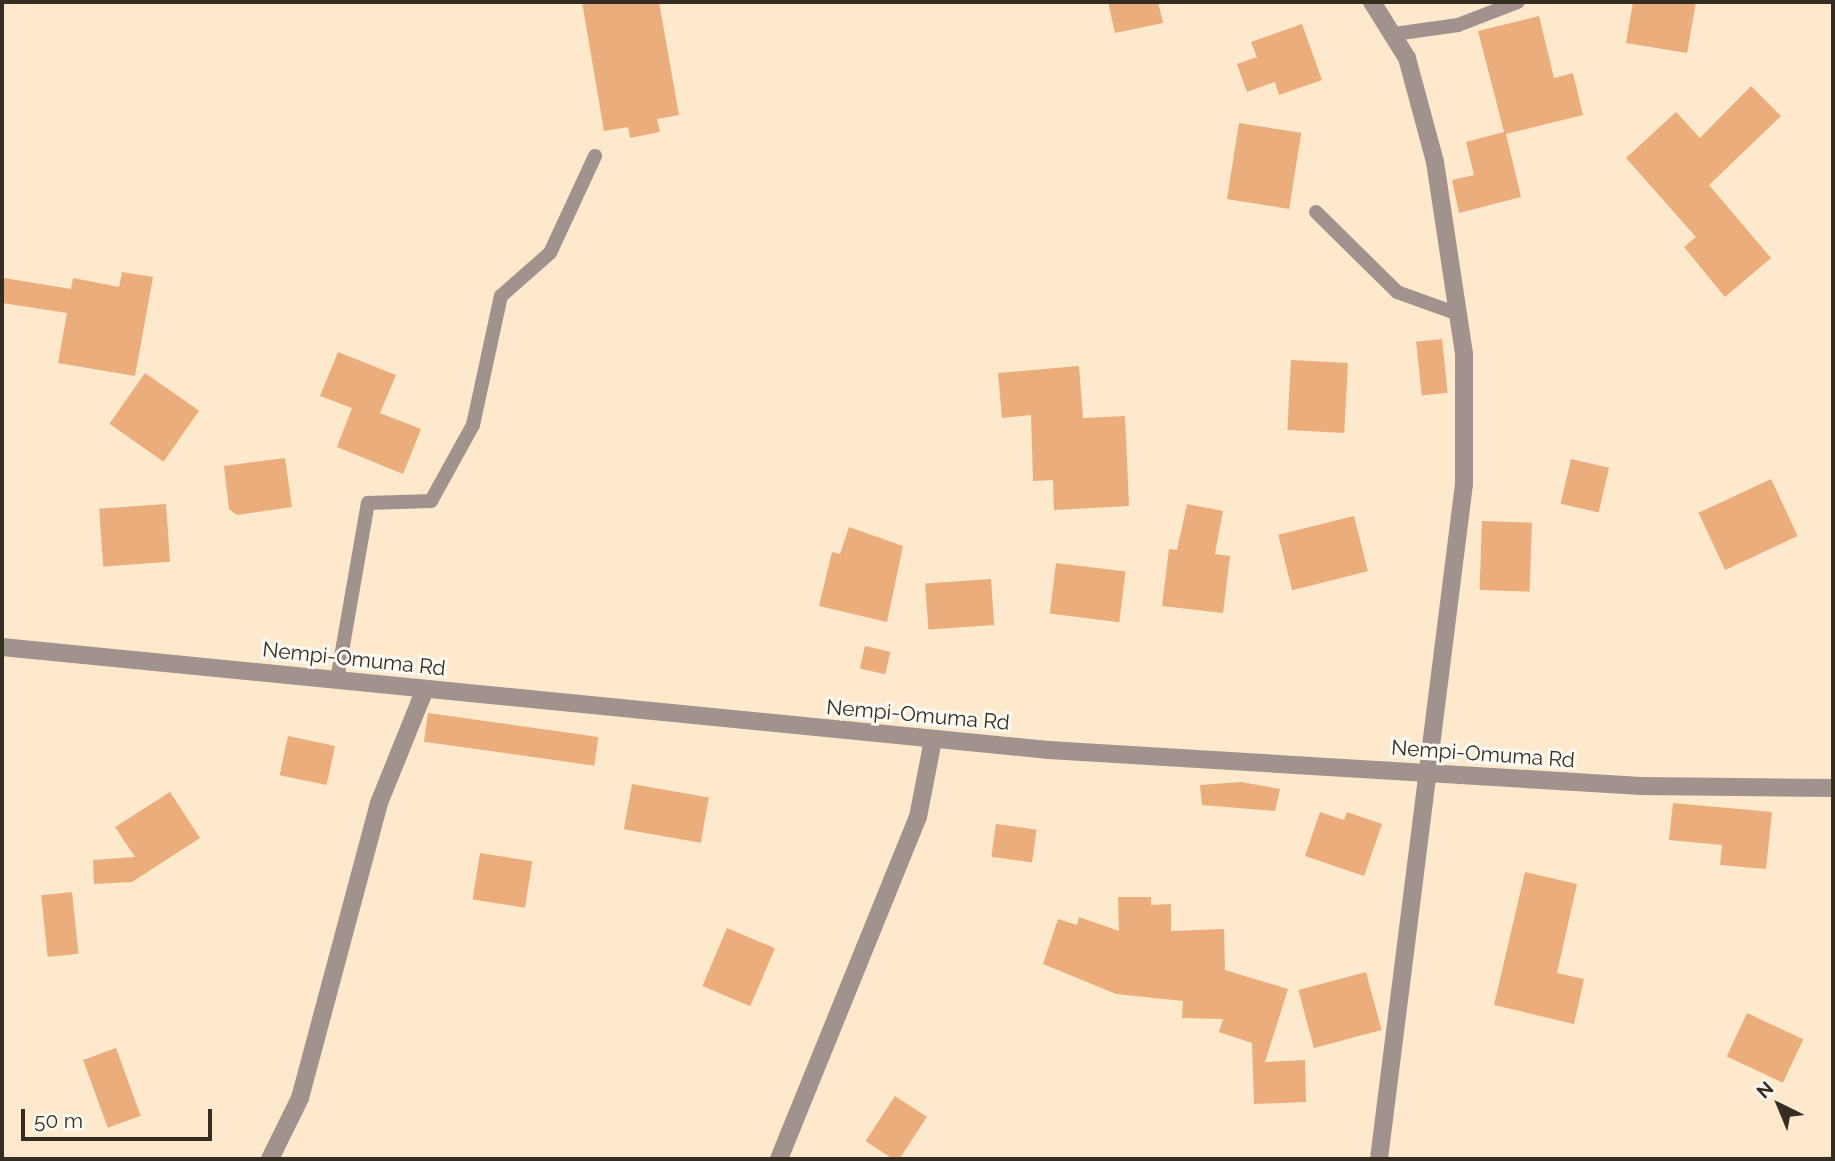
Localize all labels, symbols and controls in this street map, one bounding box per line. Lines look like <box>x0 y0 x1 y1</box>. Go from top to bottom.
street label: Nempi-Omuma Rd <box>261 637 447 681</box>
street label: Nempi-Omuma Rd <box>825 694 1011 736</box>
street label: Nempi-Omuma Rd <box>1390 735 1576 773</box>
north arrow <box>1744 1070 1814 1140</box>
text: N <box>1752 1077 1777 1103</box>
scale bar <box>24 1094 215 1138</box>
text: 50 m <box>34 1108 83 1133</box>

